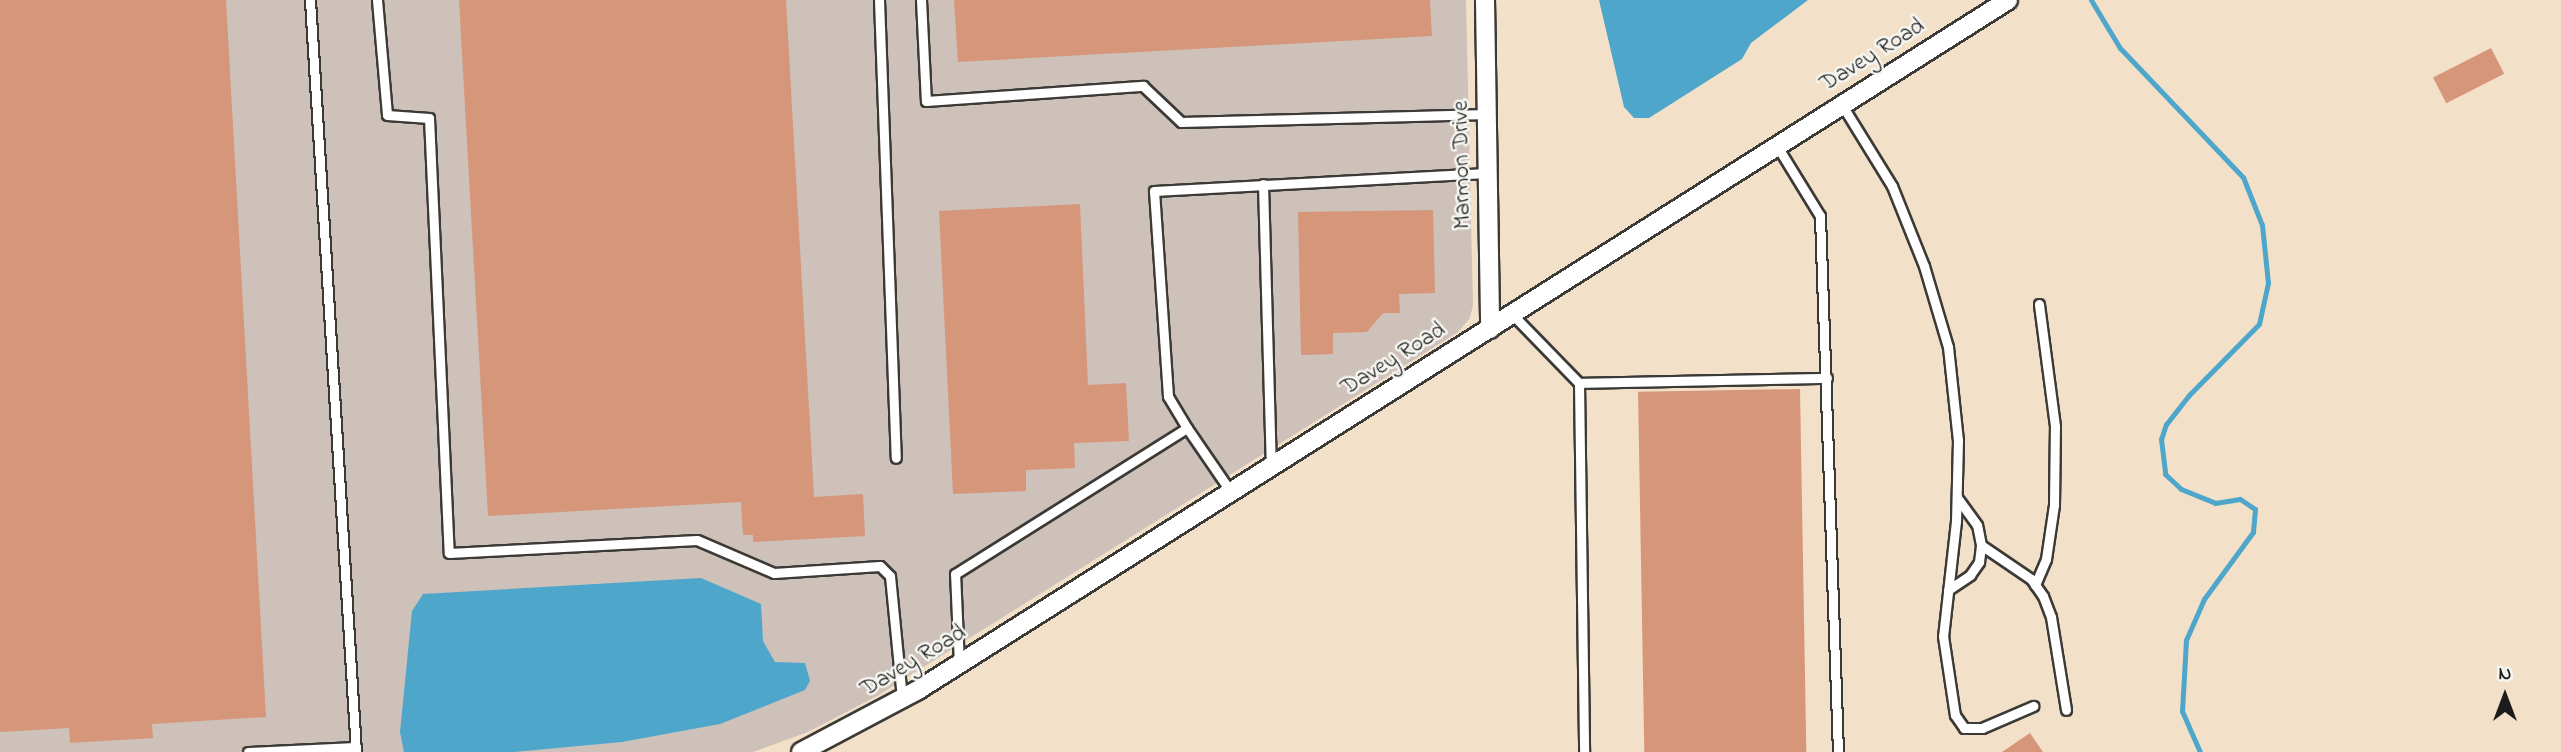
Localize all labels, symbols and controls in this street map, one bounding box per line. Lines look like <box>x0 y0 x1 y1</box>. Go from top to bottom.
street label: Davey Road <box>1816 13 1930 99</box>
street label: Marmon Drive <box>1448 101 1478 229</box>
street label: Davey Road <box>1337 317 1451 403</box>
street label: Davey Road <box>856 620 972 704</box>
north arrow <box>2470 661 2540 731</box>
text: N <box>2499 661 2511 688</box>

